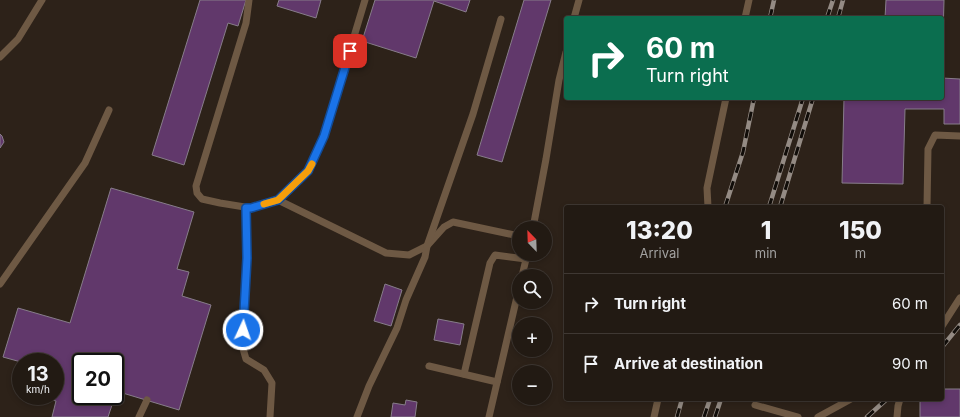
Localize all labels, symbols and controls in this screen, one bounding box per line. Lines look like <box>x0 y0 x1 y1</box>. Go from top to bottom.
text: 60 m <box>646 31 715 65</box>
icon: right <box>580 32 632 84</box>
pin <box>333 34 367 68</box>
icon: arrive <box>339 40 361 62</box>
text: Turn right <box>646 65 729 86</box>
text: 13:20 <box>626 216 693 245</box>
text: 1 <box>761 216 771 245</box>
text: 150 <box>839 216 882 245</box>
north arrow <box>512 221 552 261</box>
map controls <box>512 221 552 405</box>
text: Arrival <box>639 245 679 261</box>
text: min <box>755 245 777 261</box>
text: m <box>855 245 866 261</box>
button: search <box>512 269 552 309</box>
icon: right <box>580 293 602 315</box>
text: Turn right <box>614 294 686 313</box>
text: 60 m <box>892 294 928 313</box>
position arrow <box>222 309 264 351</box>
button: + <box>512 317 552 357</box>
speed limit sign: 20 <box>72 353 124 405</box>
icon: arrive <box>580 353 602 375</box>
text: Arrive at destination <box>614 354 763 373</box>
text: 90 m <box>892 354 928 373</box>
text: 13 <box>27 362 49 386</box>
button: − <box>512 365 552 405</box>
text: km/h <box>26 383 50 395</box>

